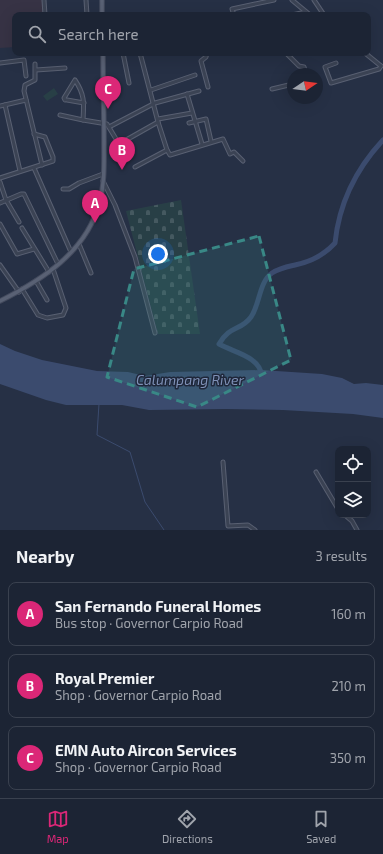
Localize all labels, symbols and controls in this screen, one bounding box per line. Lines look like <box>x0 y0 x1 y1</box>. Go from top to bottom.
search box <box>12 12 371 56</box>
icon: search <box>26 23 48 45</box>
text: Search here <box>58 25 139 43</box>
north arrow <box>287 68 323 104</box>
pin: C <box>95 76 121 109</box>
pin: B <box>109 137 135 170</box>
pin: A <box>82 190 108 223</box>
your location <box>148 244 168 264</box>
water label: Calumpang River <box>136 371 244 388</box>
map controls <box>335 446 371 518</box>
button: locate <box>335 446 371 482</box>
button: layers <box>335 482 371 518</box>
text: Nearby <box>16 546 74 566</box>
text: 3 results <box>316 548 367 564</box>
text: San Fernando Funeral Homes <box>55 597 261 615</box>
text: A <box>26 606 34 622</box>
text: 160 m <box>331 606 366 622</box>
text: Bus stop · Governor Carpio Road <box>55 615 243 631</box>
text: Royal Premier <box>55 669 154 687</box>
text: B <box>26 678 34 694</box>
text: 210 m <box>331 678 366 694</box>
text: Shop · Governor Carpio Road <box>55 687 222 703</box>
text: EMN Auto Aircon Services <box>55 741 237 759</box>
text: C <box>26 750 34 766</box>
text: 350 m <box>330 750 366 766</box>
text: Shop · Governor Carpio Road <box>55 759 222 775</box>
tab: Map <box>47 808 69 845</box>
tab: Directions <box>162 808 213 845</box>
tab: Saved <box>306 808 336 845</box>

